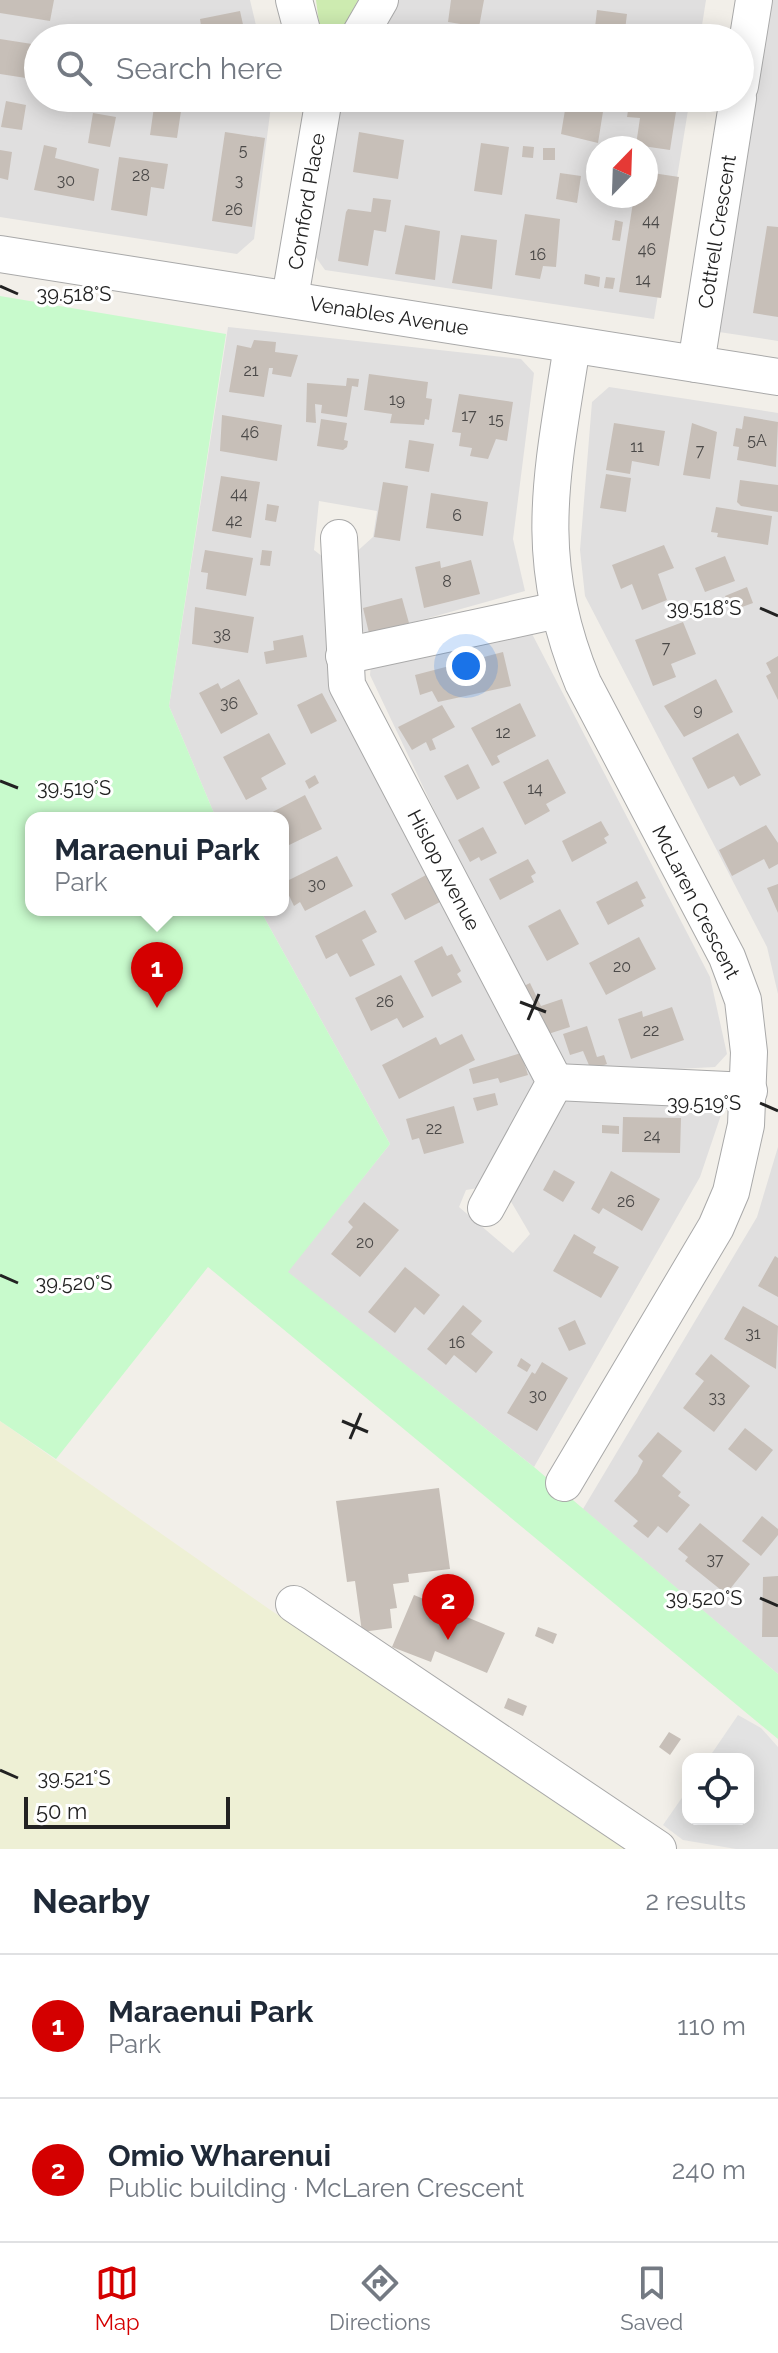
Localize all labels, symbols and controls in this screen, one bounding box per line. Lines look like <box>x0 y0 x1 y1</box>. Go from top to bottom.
search box <box>24 24 754 112</box>
icon: search <box>52 46 96 90</box>
text: Search here <box>116 51 283 86</box>
street label: Cornford Place <box>283 131 330 272</box>
north arrow <box>586 136 658 208</box>
house number: 5 <box>239 141 248 160</box>
street label: Cottrell Crescent <box>693 153 741 310</box>
house number: 28 <box>132 166 150 185</box>
house number: 30 <box>57 171 75 190</box>
house number: 3 <box>235 171 243 190</box>
house number: 26 <box>225 200 243 219</box>
house number: 44 <box>642 211 660 230</box>
house number: 46 <box>638 240 656 259</box>
house number: 16 <box>530 245 546 264</box>
house number: 14 <box>635 270 651 289</box>
text: 39.518°S <box>37 282 111 306</box>
street label: Venables Avenue <box>308 291 471 340</box>
house number: 21 <box>243 361 259 380</box>
house number: 19 <box>389 390 405 409</box>
house number: 17 <box>461 406 477 425</box>
house number: 15 <box>488 410 504 429</box>
house number: 46 <box>241 423 259 442</box>
house number: 5A <box>747 431 767 450</box>
house number: 11 <box>630 437 644 456</box>
house number: 7 <box>696 441 705 460</box>
house number: 44 <box>230 484 248 503</box>
house number: 6 <box>452 506 462 525</box>
house number: 42 <box>225 511 243 530</box>
house number: 8 <box>442 572 452 591</box>
text: 39.518°S <box>667 596 741 620</box>
house number: 38 <box>213 626 231 645</box>
house number: 7 <box>662 638 671 657</box>
your location <box>446 646 486 686</box>
house number: 36 <box>220 694 238 713</box>
house number: 9 <box>693 700 703 719</box>
house number: 12 <box>495 723 511 742</box>
text: 39.519°S <box>37 776 111 800</box>
house number: 14 <box>527 779 543 798</box>
street label: Hislop Avenue <box>402 805 486 935</box>
popup <box>25 812 289 916</box>
street label: McLaren Crescent <box>647 821 745 983</box>
text: Maraenui Park <box>54 832 260 867</box>
text: Park <box>54 867 107 897</box>
house number: 30 <box>308 875 326 894</box>
pin: 1 <box>131 942 183 1008</box>
house number: 20 <box>613 957 631 976</box>
house number: 26 <box>376 992 394 1011</box>
house number: 22 <box>643 1021 659 1040</box>
text: 39.519°S <box>667 1091 741 1115</box>
house number: 22 <box>426 1119 442 1138</box>
house number: 24 <box>643 1126 661 1145</box>
house number: 26 <box>617 1192 635 1211</box>
house number: 20 <box>356 1233 374 1252</box>
text: 39.520°S <box>36 1271 112 1295</box>
house number: 31 <box>745 1324 761 1343</box>
house number: 16 <box>449 1333 465 1352</box>
house number: 30 <box>529 1386 547 1405</box>
house number: 33 <box>708 1388 726 1407</box>
house number: 37 <box>706 1550 724 1569</box>
pin: 2 <box>422 1574 474 1640</box>
text: 39.520°S <box>666 1586 742 1610</box>
map controls <box>682 1753 754 1825</box>
button: locate <box>682 1753 754 1825</box>
text: 39.521°S <box>37 1766 111 1790</box>
scale bar <box>24 1793 230 1829</box>
text: 50 m <box>36 1798 87 1824</box>
text: Nearby <box>32 1881 150 1921</box>
text: 2 results <box>646 1886 746 1916</box>
text: Maraenui Park <box>108 1994 313 2029</box>
text: 1 <box>52 2011 64 2041</box>
text: 110 m <box>677 2011 746 2041</box>
text: Park <box>108 2029 161 2059</box>
text: Omio Wharenui <box>108 2138 331 2173</box>
text: 2 <box>51 2155 65 2185</box>
text: 240 m <box>672 2155 746 2185</box>
text: Public building · McLaren Crescent <box>108 2173 524 2203</box>
tab: Map <box>95 2261 140 2335</box>
tab: Directions <box>329 2261 431 2335</box>
tab: Saved <box>620 2261 683 2335</box>

